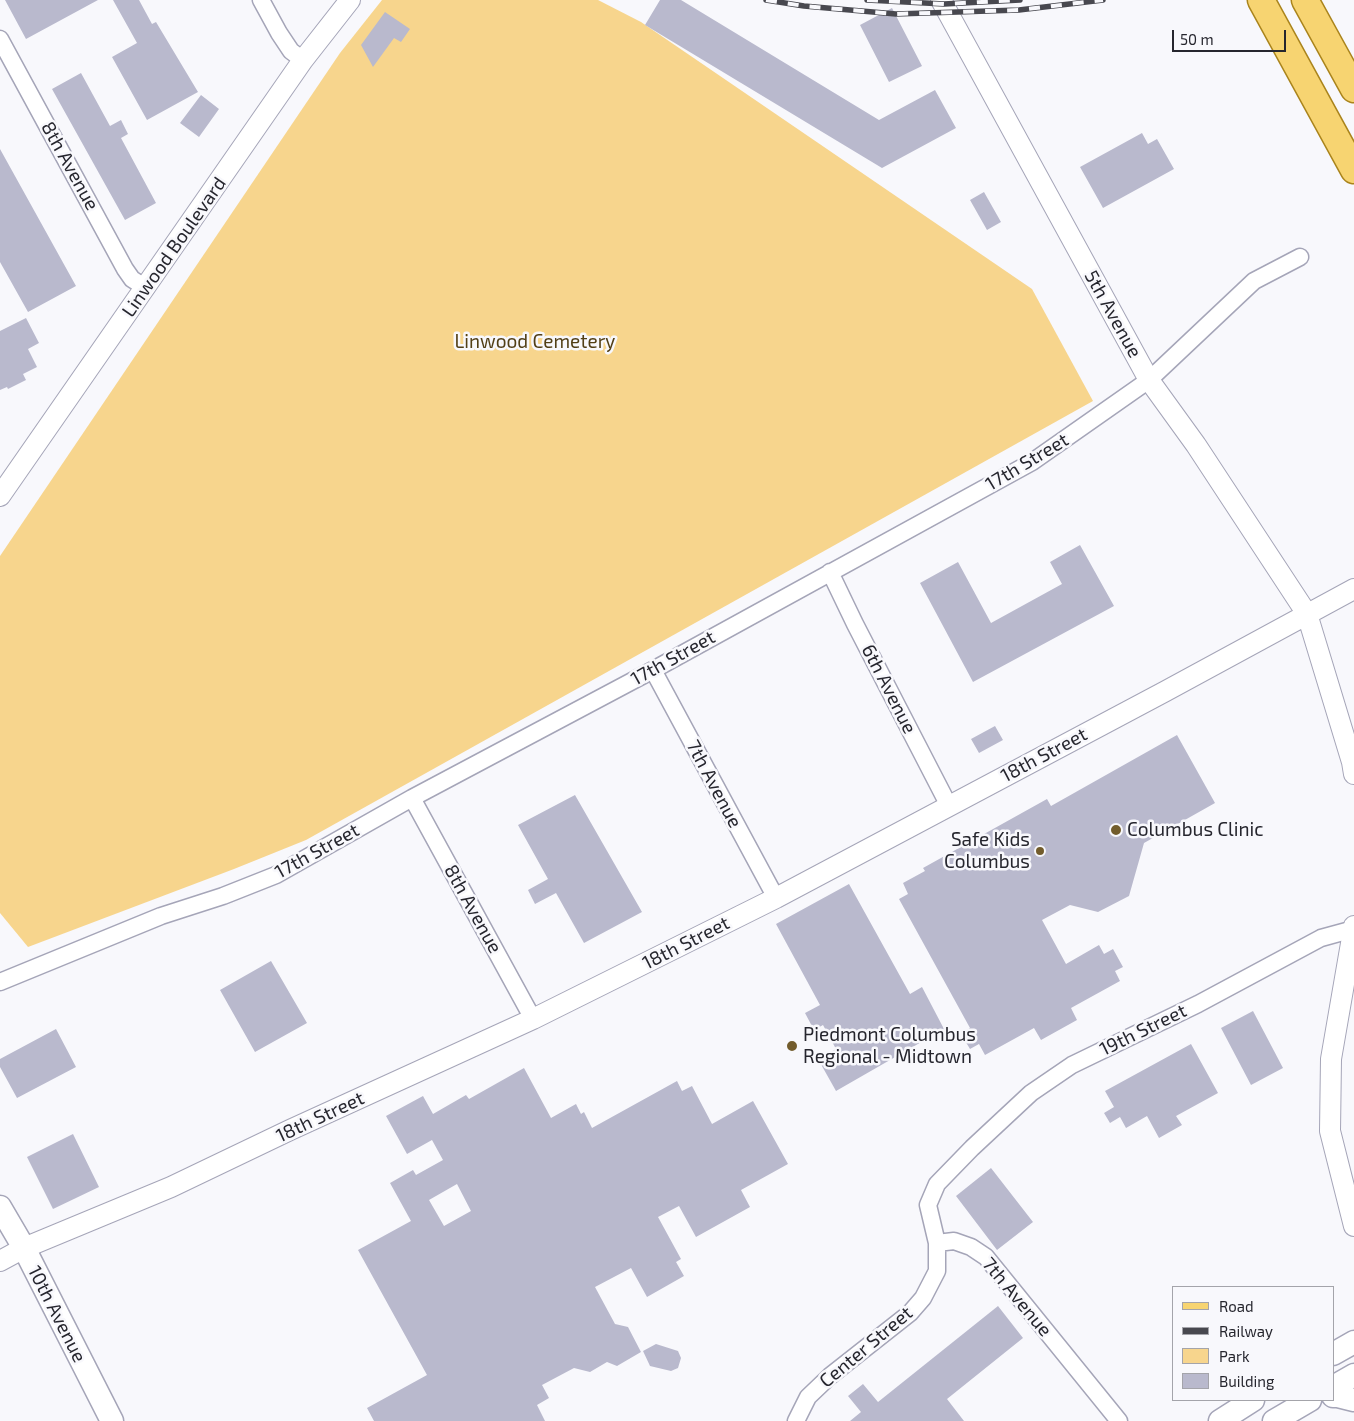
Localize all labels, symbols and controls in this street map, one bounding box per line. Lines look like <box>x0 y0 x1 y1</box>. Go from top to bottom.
scale bar <box>1174 20 1288 52</box>
text: 50 m <box>1180 30 1214 48</box>
street label: 8th Avenue <box>36 118 104 214</box>
street label: Linwood Boulevard <box>117 173 231 321</box>
street label: 5th Avenue <box>1080 266 1146 362</box>
park label: Linwood Cemetery <box>455 331 615 353</box>
street label: 17th Street <box>981 428 1073 496</box>
street label: 17th Street <box>627 626 719 690</box>
street label: 6th Avenue <box>857 641 921 737</box>
street label: 18th Street <box>997 723 1091 787</box>
street label: 7th Avenue <box>681 736 747 832</box>
street label: 17th Street <box>271 819 363 883</box>
place label: Columbus Clinic <box>1127 819 1264 841</box>
marker: Columbus Clinic <box>1109 823 1123 837</box>
place label: Safe Kids Columbus <box>944 829 1030 873</box>
marker: Safe Kids Columbus <box>1034 845 1046 857</box>
street label: 8th Avenue <box>439 861 507 957</box>
street label: 18th Street <box>639 911 733 975</box>
street label: 19th Street <box>1096 999 1190 1061</box>
place label: Piedmont Columbus Regional - Midtown <box>803 1024 976 1068</box>
marker: Piedmont Columbus Regional - Midtown <box>785 1039 799 1053</box>
street label: 18th Street <box>272 1087 368 1147</box>
street label: 7th Avenue <box>977 1253 1057 1341</box>
street label: 10th Avenue <box>23 1262 91 1366</box>
legend <box>1172 1286 1334 1401</box>
text: Road <box>1219 1297 1254 1315</box>
street label: Center Street <box>815 1302 917 1392</box>
text: Railway <box>1219 1322 1273 1340</box>
text: Park <box>1219 1347 1250 1365</box>
text: Building <box>1219 1372 1274 1390</box>

